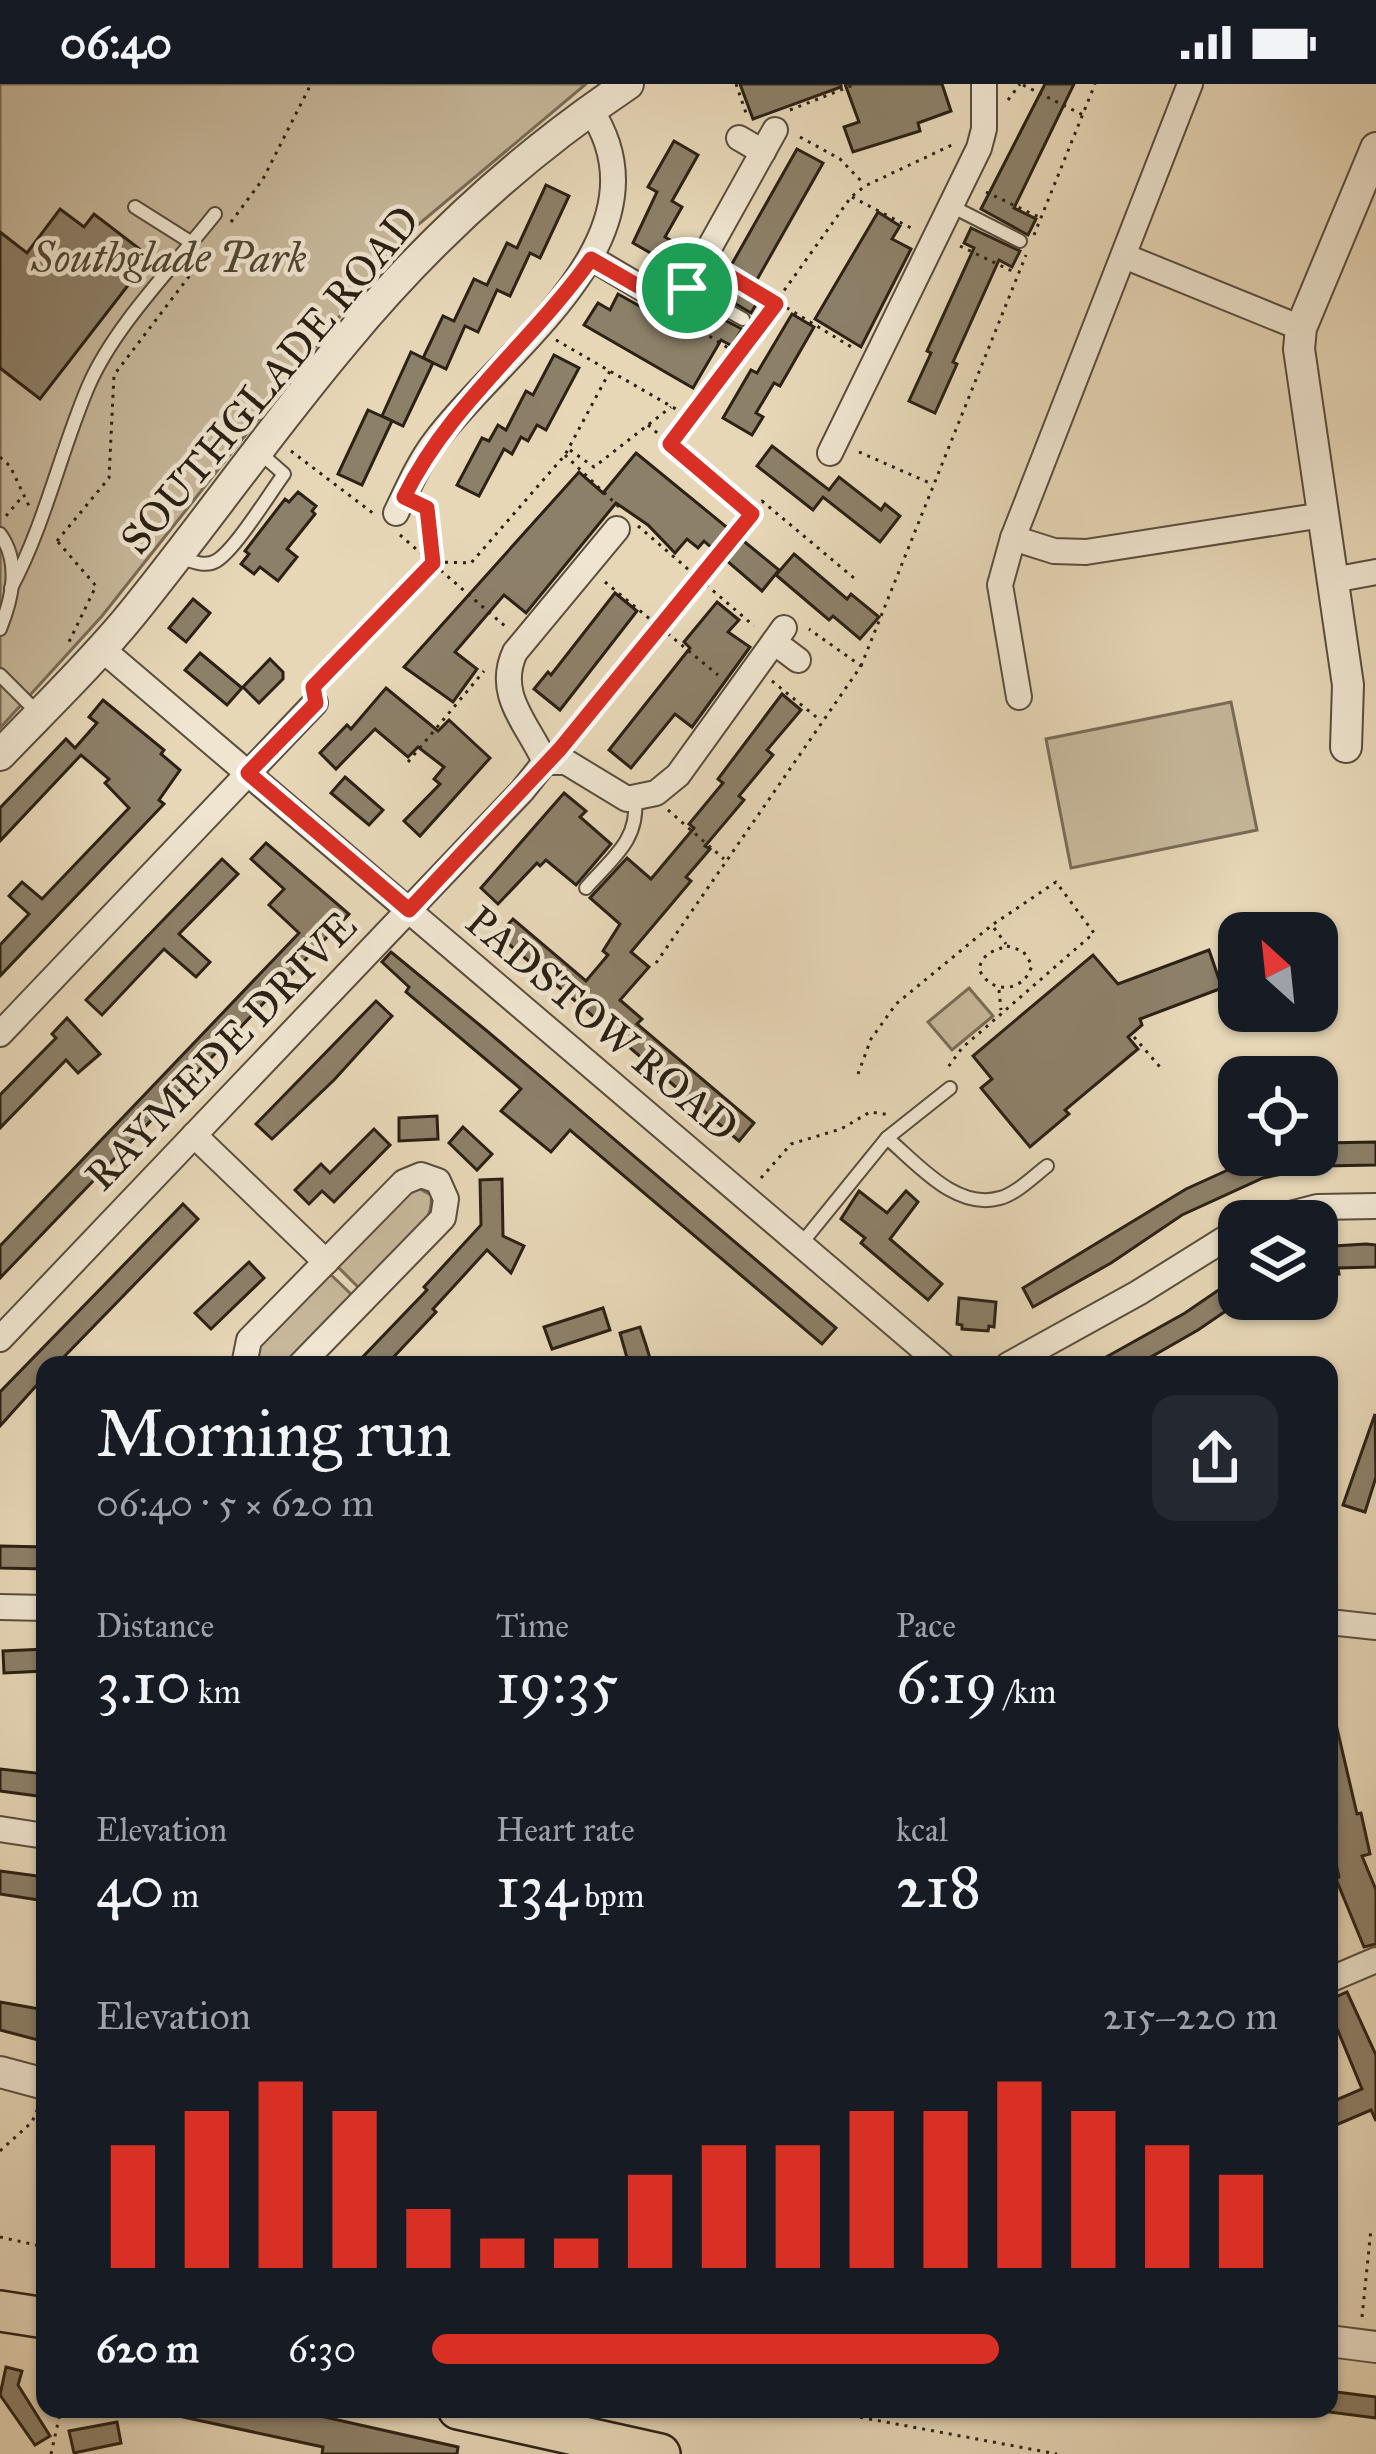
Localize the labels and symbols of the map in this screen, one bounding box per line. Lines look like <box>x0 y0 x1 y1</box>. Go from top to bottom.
street label: SOUTHGLADE ROAD <box>109 196 431 564</box>
park label: Southglade Park <box>30 232 307 284</box>
pin <box>636 237 738 339</box>
street label: PADSTOW ROAD <box>455 895 749 1153</box>
street label: RAYMEDE DRIVE <box>74 901 368 1201</box>
north arrow <box>1218 912 1338 1032</box>

